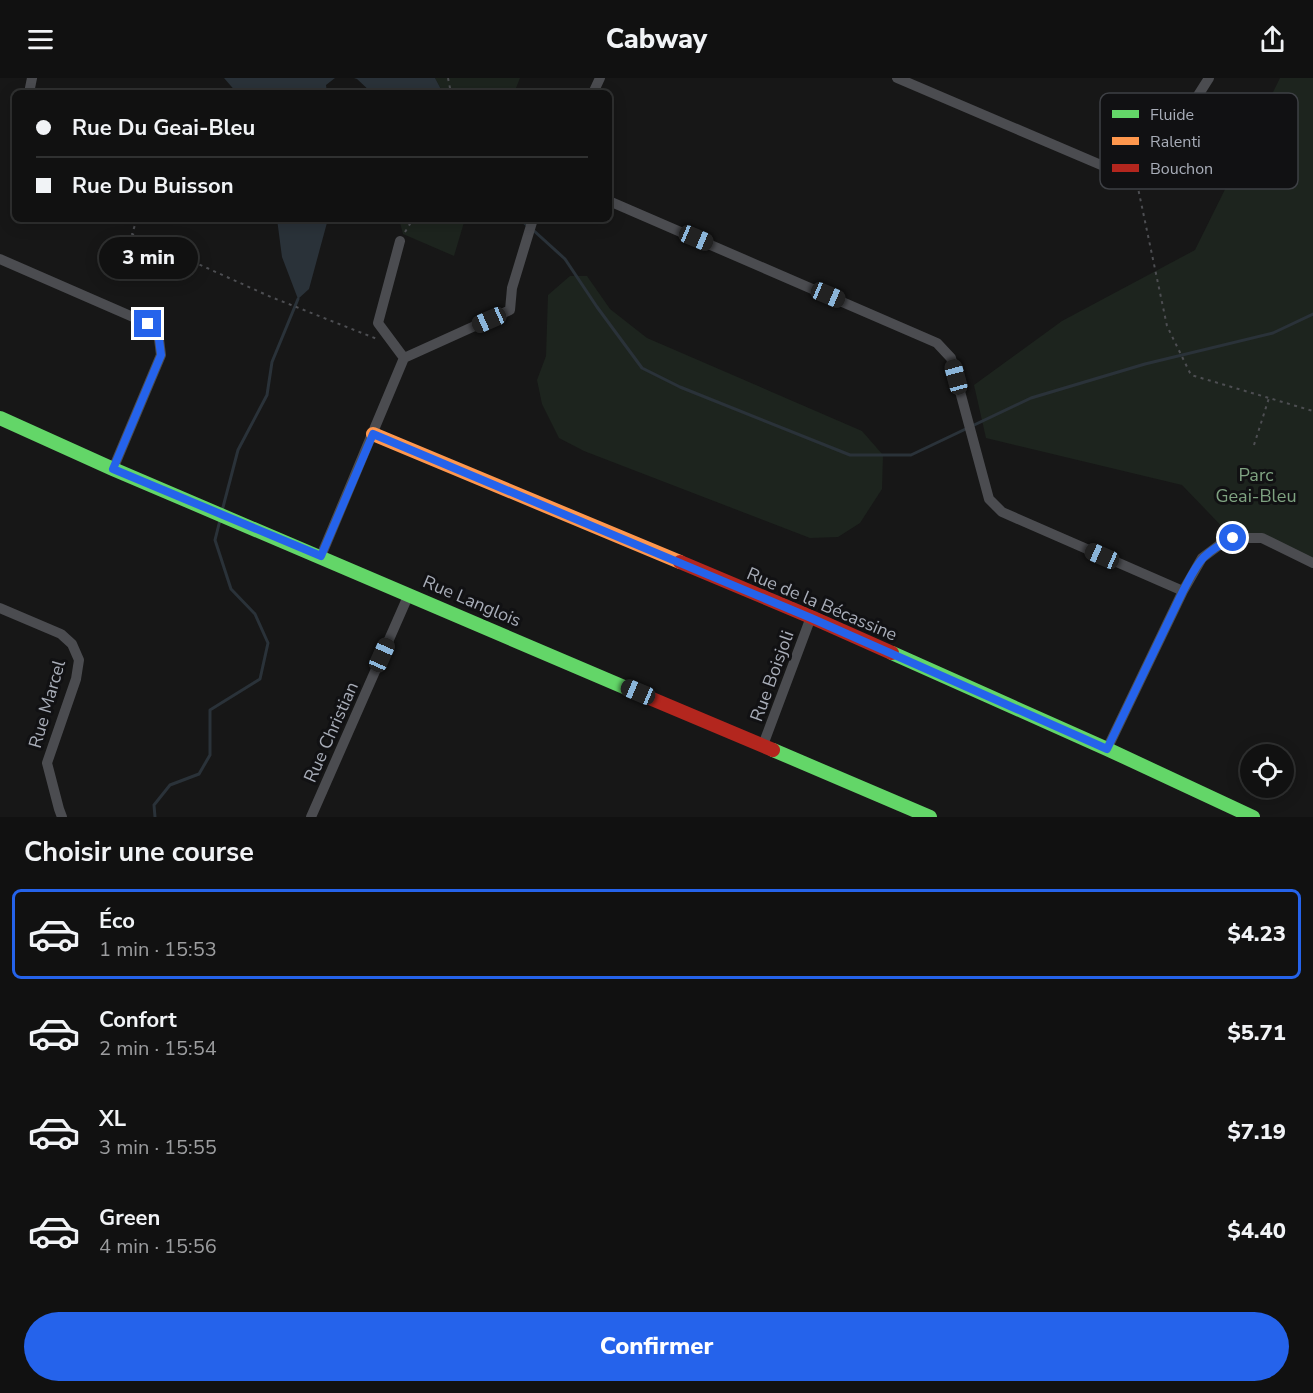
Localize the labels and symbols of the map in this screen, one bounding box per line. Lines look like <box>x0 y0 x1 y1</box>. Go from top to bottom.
legend <box>1100 93 1298 189</box>
text: Fluide <box>1150 104 1194 126</box>
text: Ralenti <box>1150 131 1201 153</box>
text: Bouchon <box>1150 158 1213 180</box>
car <box>676 223 716 253</box>
callout: 3 min <box>98 237 198 279</box>
car <box>808 280 848 310</box>
car <box>469 304 509 336</box>
route end <box>134 310 161 337</box>
car <box>943 357 969 397</box>
park label: Parc Geai-Bleu <box>1215 463 1297 508</box>
route start <box>1219 524 1246 551</box>
car <box>1082 540 1122 572</box>
street label: Rue de la Bécassine <box>743 561 901 647</box>
street label: Rue Langlois <box>419 570 525 632</box>
street label: Rue Boisjoli <box>744 627 800 725</box>
car <box>366 635 398 675</box>
street label: Rue Marcel <box>23 656 71 751</box>
car <box>618 677 658 707</box>
street label: Rue Christian <box>298 678 364 786</box>

